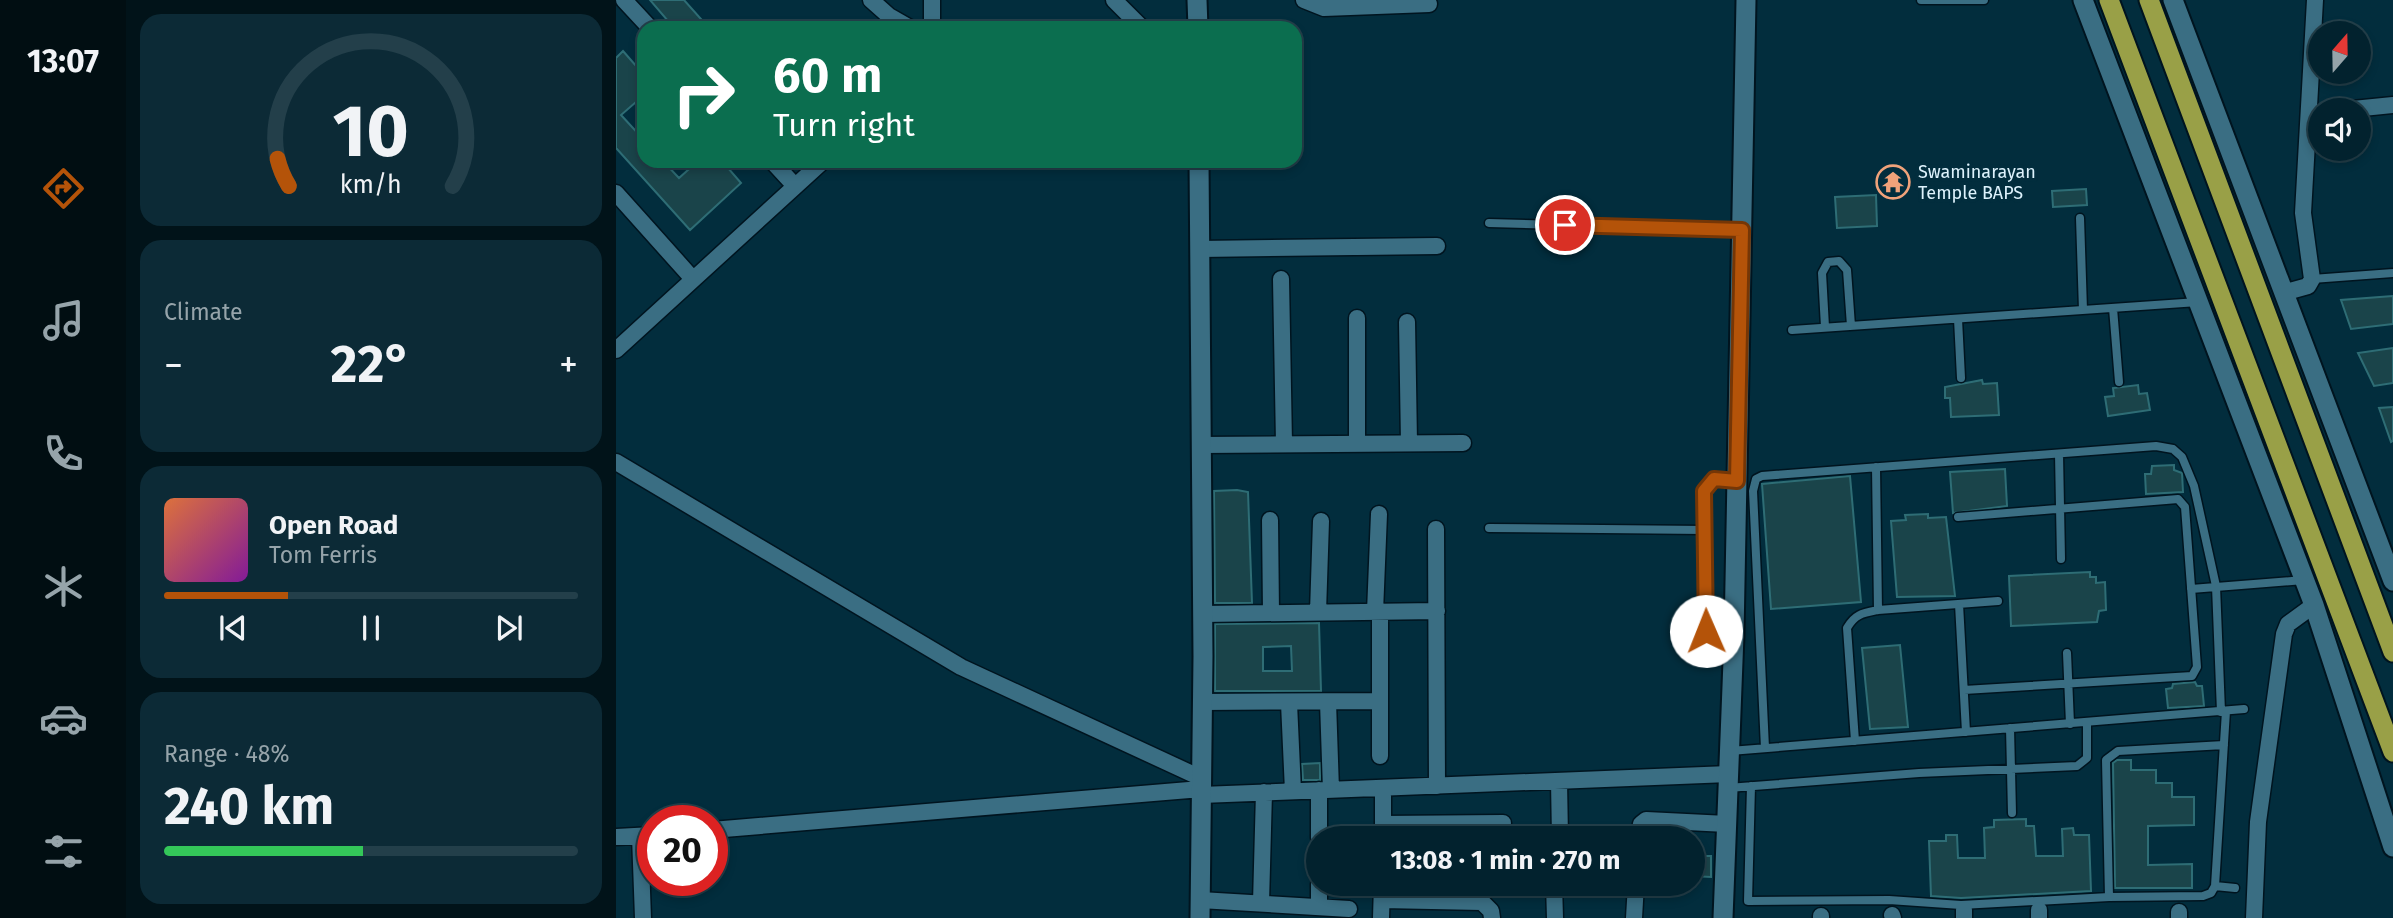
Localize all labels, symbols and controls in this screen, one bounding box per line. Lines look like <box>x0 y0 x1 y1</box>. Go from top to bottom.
north arrow <box>2308 21 2371 84</box>
map controls <box>2308 21 2371 161</box>
text: 13:07 <box>27 42 99 80</box>
text: 60 m <box>773 46 882 105</box>
icon: right <box>658 49 749 140</box>
text: 10 <box>333 88 409 175</box>
button: sound <box>2308 98 2371 161</box>
text: Turn right <box>773 106 915 144</box>
place label: Swaminarayan Temple BAPS <box>1918 161 2036 204</box>
temple icon: Swaminarayan Temple BAPS <box>1874 163 1912 201</box>
icon: directions <box>39 164 88 213</box>
text: km/h <box>340 170 402 200</box>
pin <box>1535 195 1595 255</box>
icon: arrive <box>1546 206 1584 244</box>
icon: music <box>39 296 88 345</box>
text: Climate <box>164 298 243 326</box>
text: 22° <box>331 333 411 396</box>
text: − <box>164 342 183 388</box>
text: + <box>559 342 578 388</box>
icon: phone <box>39 429 88 478</box>
text: Open Road <box>269 510 398 541</box>
text: Tom Ferris <box>269 541 377 569</box>
icon: climate <box>39 562 88 611</box>
position arrow <box>1669 594 1743 668</box>
icon: previous <box>214 609 252 647</box>
icon: pause <box>352 609 390 647</box>
icon: next <box>490 609 528 647</box>
icon: car <box>39 694 88 743</box>
text: Range · 48% <box>164 740 289 768</box>
text: 240 km <box>164 775 334 838</box>
speed limit sign: 20 <box>637 805 728 896</box>
icon: filters <box>39 827 88 876</box>
text: 13:08 · 1 min · 270 m <box>1390 845 1621 876</box>

